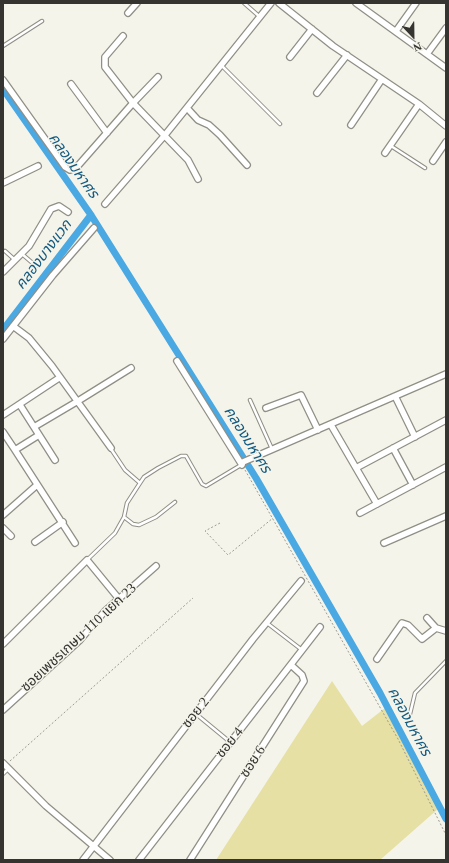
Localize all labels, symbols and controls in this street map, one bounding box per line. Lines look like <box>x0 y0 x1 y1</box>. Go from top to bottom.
north arrow <box>393 16 433 56</box>
text: N <box>412 40 423 54</box>
water label: คลองมหาศร <box>44 130 102 202</box>
water label: คลองบางแวก <box>12 217 76 293</box>
water label: คลองมหาศร <box>219 403 275 477</box>
street label: ซอยเพชรเกษม 110 แยก 23 <box>18 580 140 696</box>
water label: คลองมหาศร <box>383 685 435 759</box>
street label: ซอย 2 <box>179 694 213 732</box>
street label: ซอย 4 <box>213 724 247 762</box>
street label: ซอย 6 <box>237 743 269 781</box>

